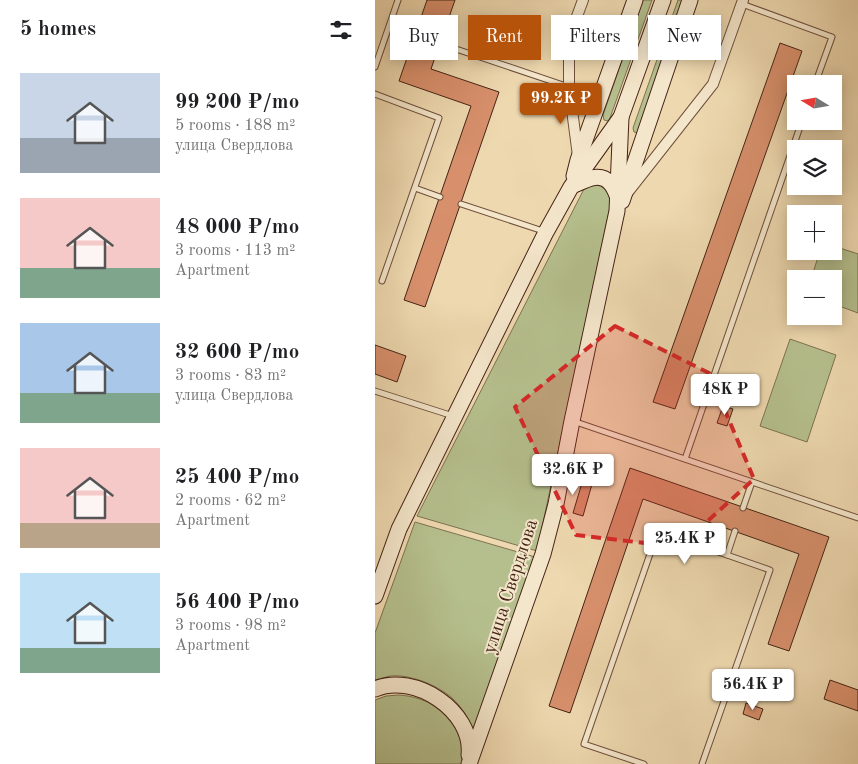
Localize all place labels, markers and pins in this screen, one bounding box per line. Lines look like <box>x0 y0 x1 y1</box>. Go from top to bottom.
pin: 99.2K ₽ <box>515 82 607 125</box>
pin: 48K ₽ <box>690 374 760 416</box>
pin: 32.6K ₽ <box>527 454 619 496</box>
pin: 25.4K ₽ <box>639 522 731 565</box>
pin: 56.4K ₽ <box>707 668 799 711</box>

